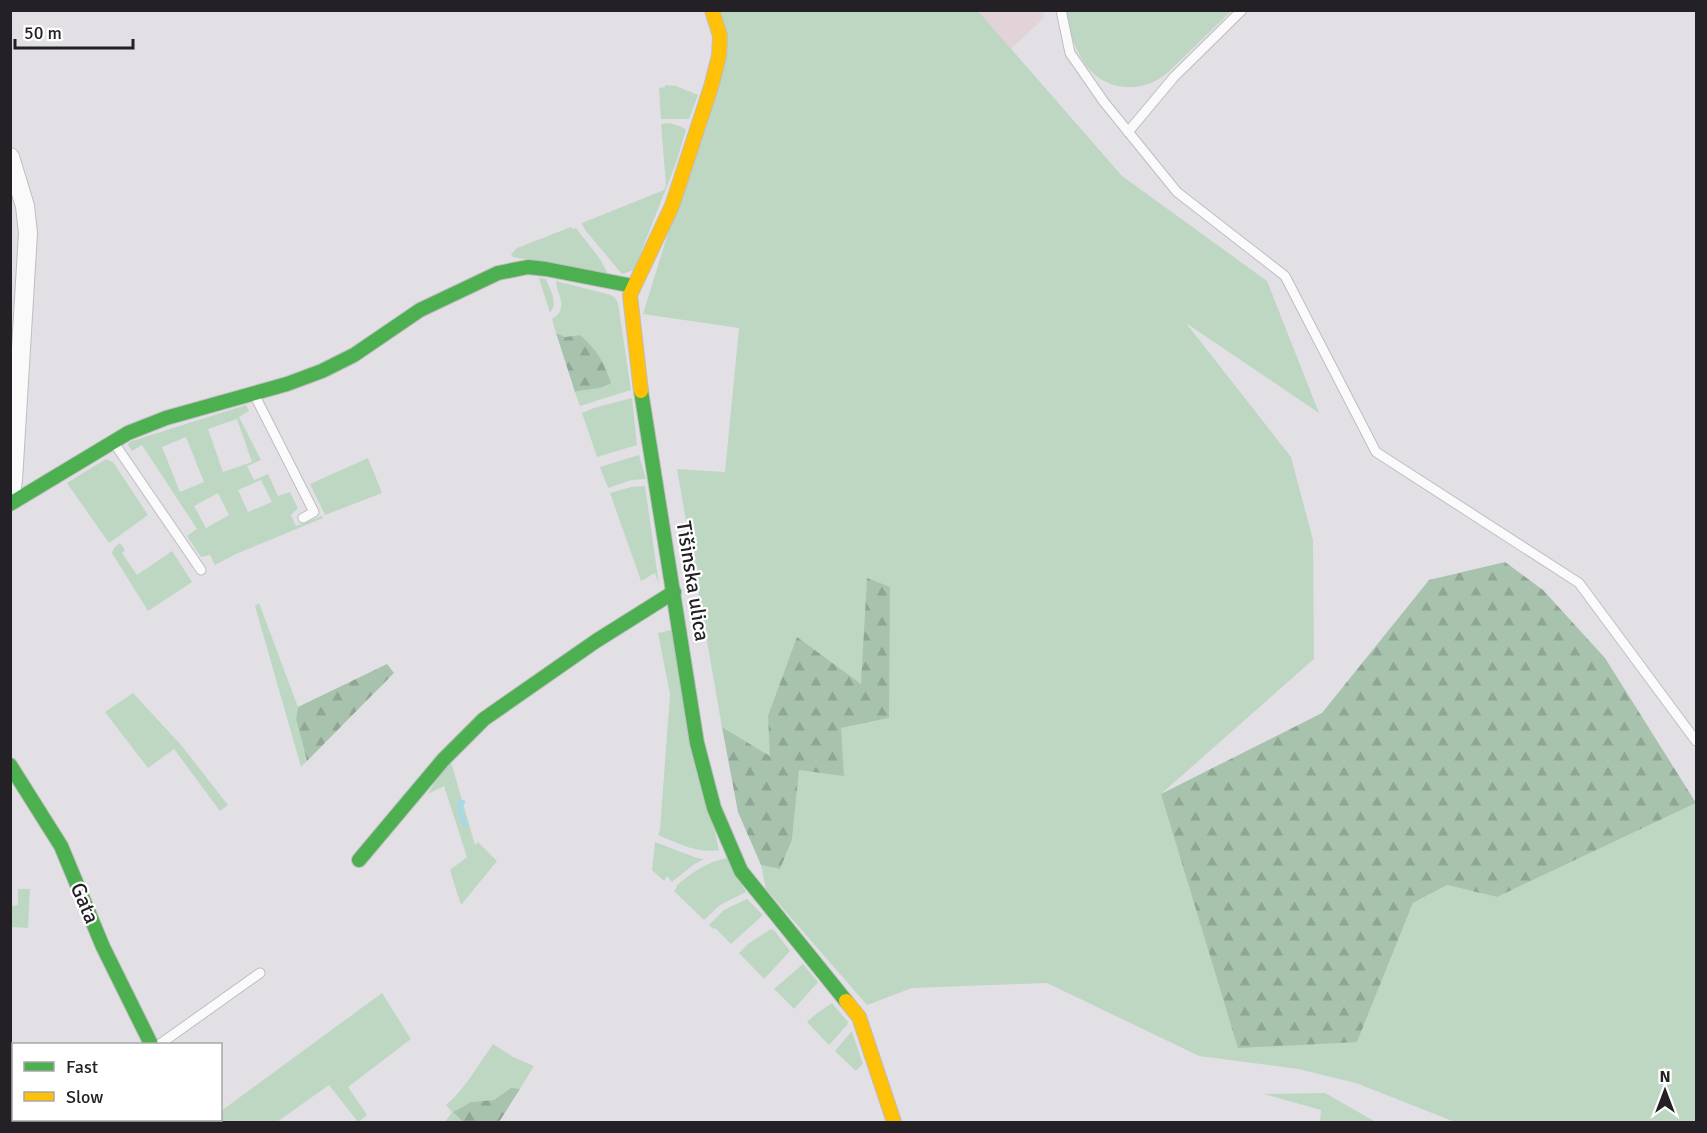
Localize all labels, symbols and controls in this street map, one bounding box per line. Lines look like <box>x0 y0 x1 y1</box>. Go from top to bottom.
scale bar <box>15 12 134 50</box>
text: 50 m <box>24 22 62 44</box>
street label: Tišinska ulica <box>671 519 715 643</box>
street label: Gata <box>65 879 105 927</box>
legend <box>12 1043 222 1121</box>
text: Fast <box>66 1056 98 1078</box>
north arrow <box>1635 1061 1695 1121</box>
text: N <box>1659 1067 1671 1087</box>
text: Slow <box>66 1086 103 1108</box>

